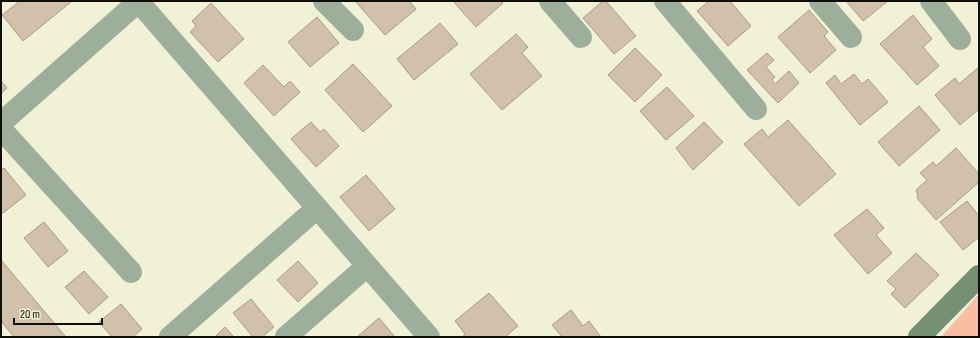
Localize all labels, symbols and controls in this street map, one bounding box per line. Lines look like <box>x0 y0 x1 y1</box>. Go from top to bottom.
scale bar <box>14 300 102 326</box>
text: 20 m <box>20 307 40 322</box>

